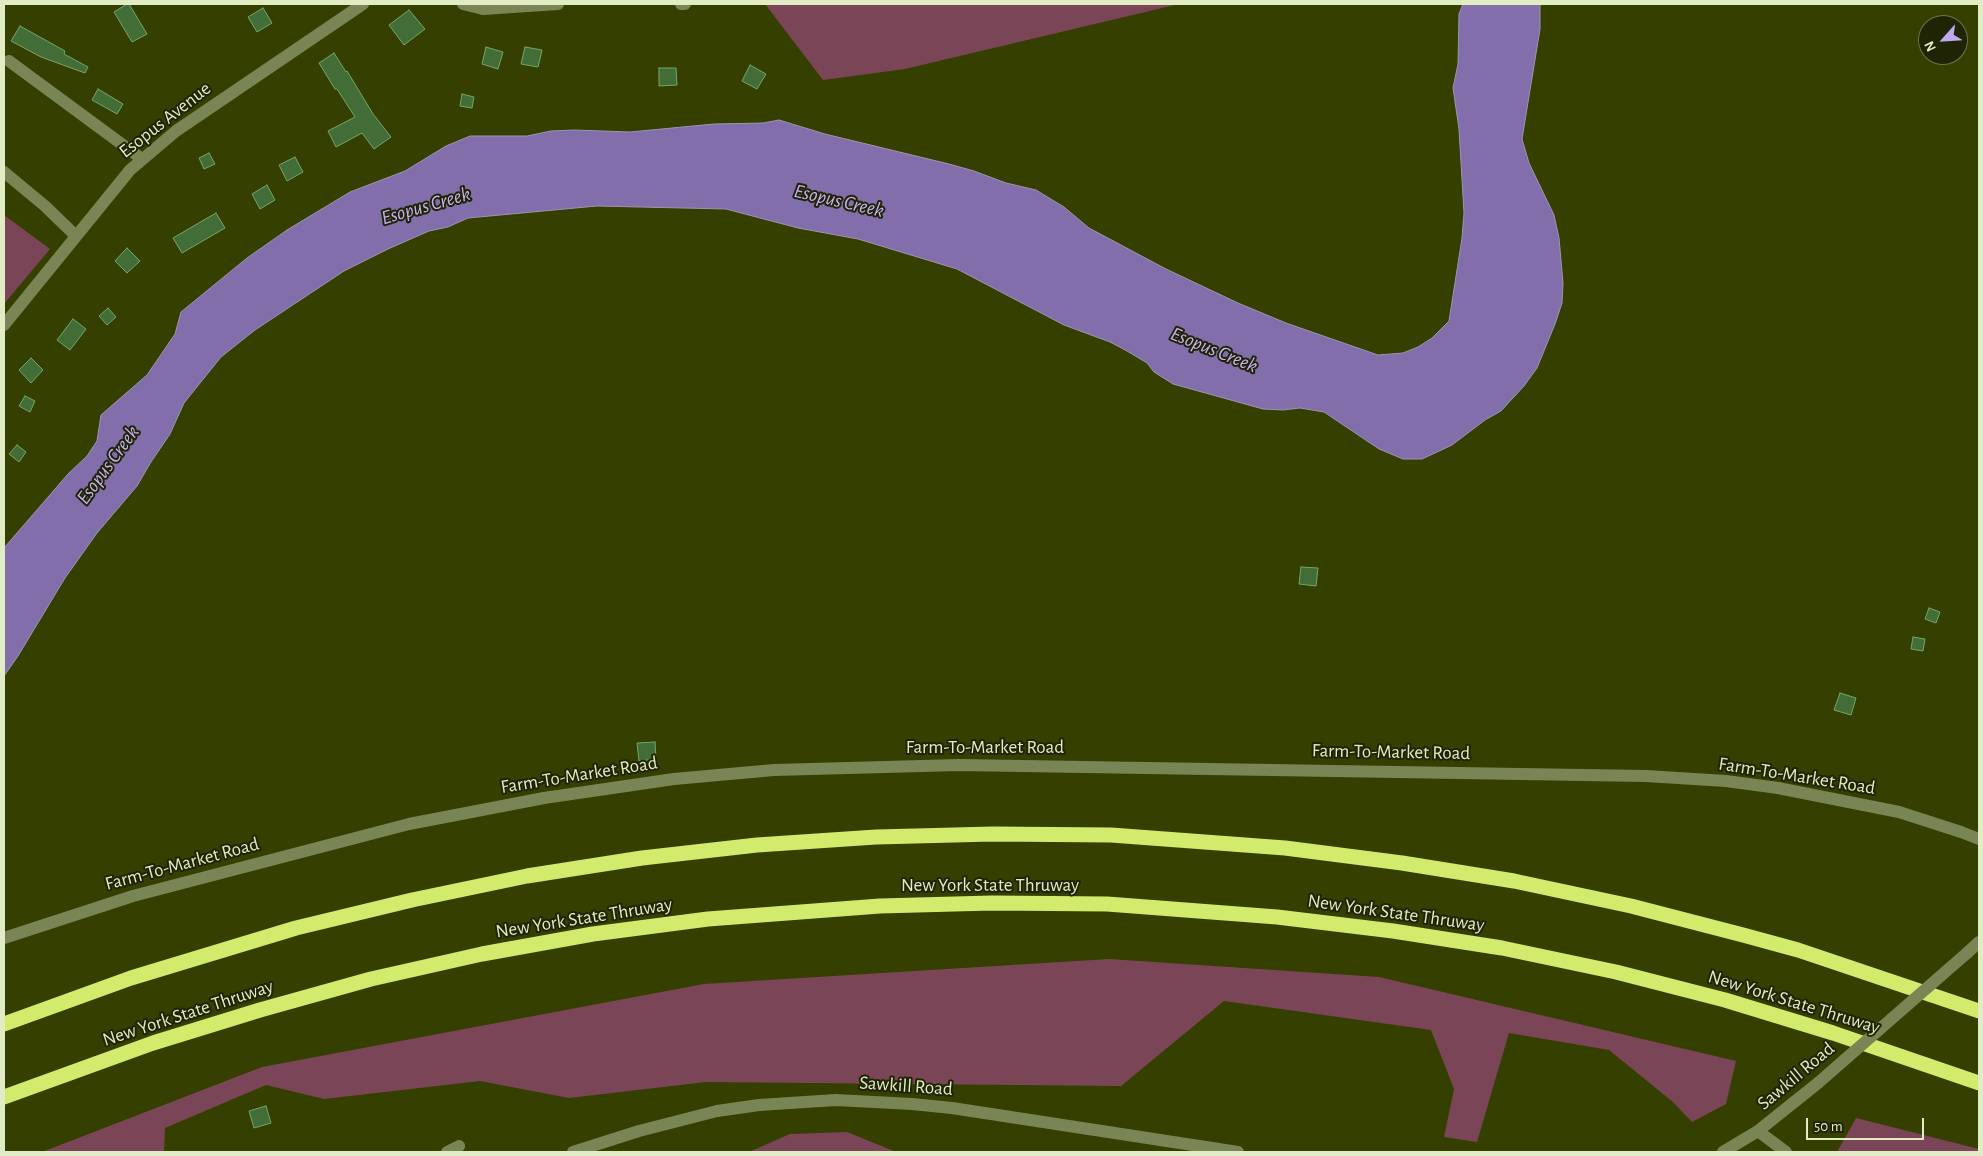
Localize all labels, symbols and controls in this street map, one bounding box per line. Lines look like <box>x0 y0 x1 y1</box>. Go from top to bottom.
north arrow <box>1918 15 1968 65</box>
text: N <box>1922 39 1939 54</box>
street label: Esopus Avenue <box>114 77 216 163</box>
water label: Esopus Creek <box>792 179 886 223</box>
water label: Esopus Creek <box>379 182 473 230</box>
water label: Esopus Creek <box>1167 322 1261 378</box>
water label: Esopus Creek <box>71 421 145 509</box>
street label: Farm-To-Market Road <box>906 736 1064 758</box>
street label: Farm-To-Market Road <box>1312 739 1470 765</box>
street label: Farm-To-Market Road <box>499 751 659 799</box>
street label: Farm-To-Market Road <box>1717 752 1877 800</box>
street label: Farm-To-Market Road <box>103 832 261 896</box>
street label: New York State Thruway <box>901 874 1079 896</box>
street label: New York State Thruway <box>1306 889 1486 937</box>
street label: New York State Thruway <box>494 893 674 943</box>
street label: New York State Thruway <box>1705 965 1883 1039</box>
street label: New York State Thruway <box>100 975 276 1051</box>
street label: Sawkill Road <box>1753 1037 1839 1115</box>
street label: Sawkill Road <box>859 1071 953 1101</box>
scale bar <box>1808 1108 1926 1140</box>
text: 50 m <box>1814 1119 1843 1134</box>

